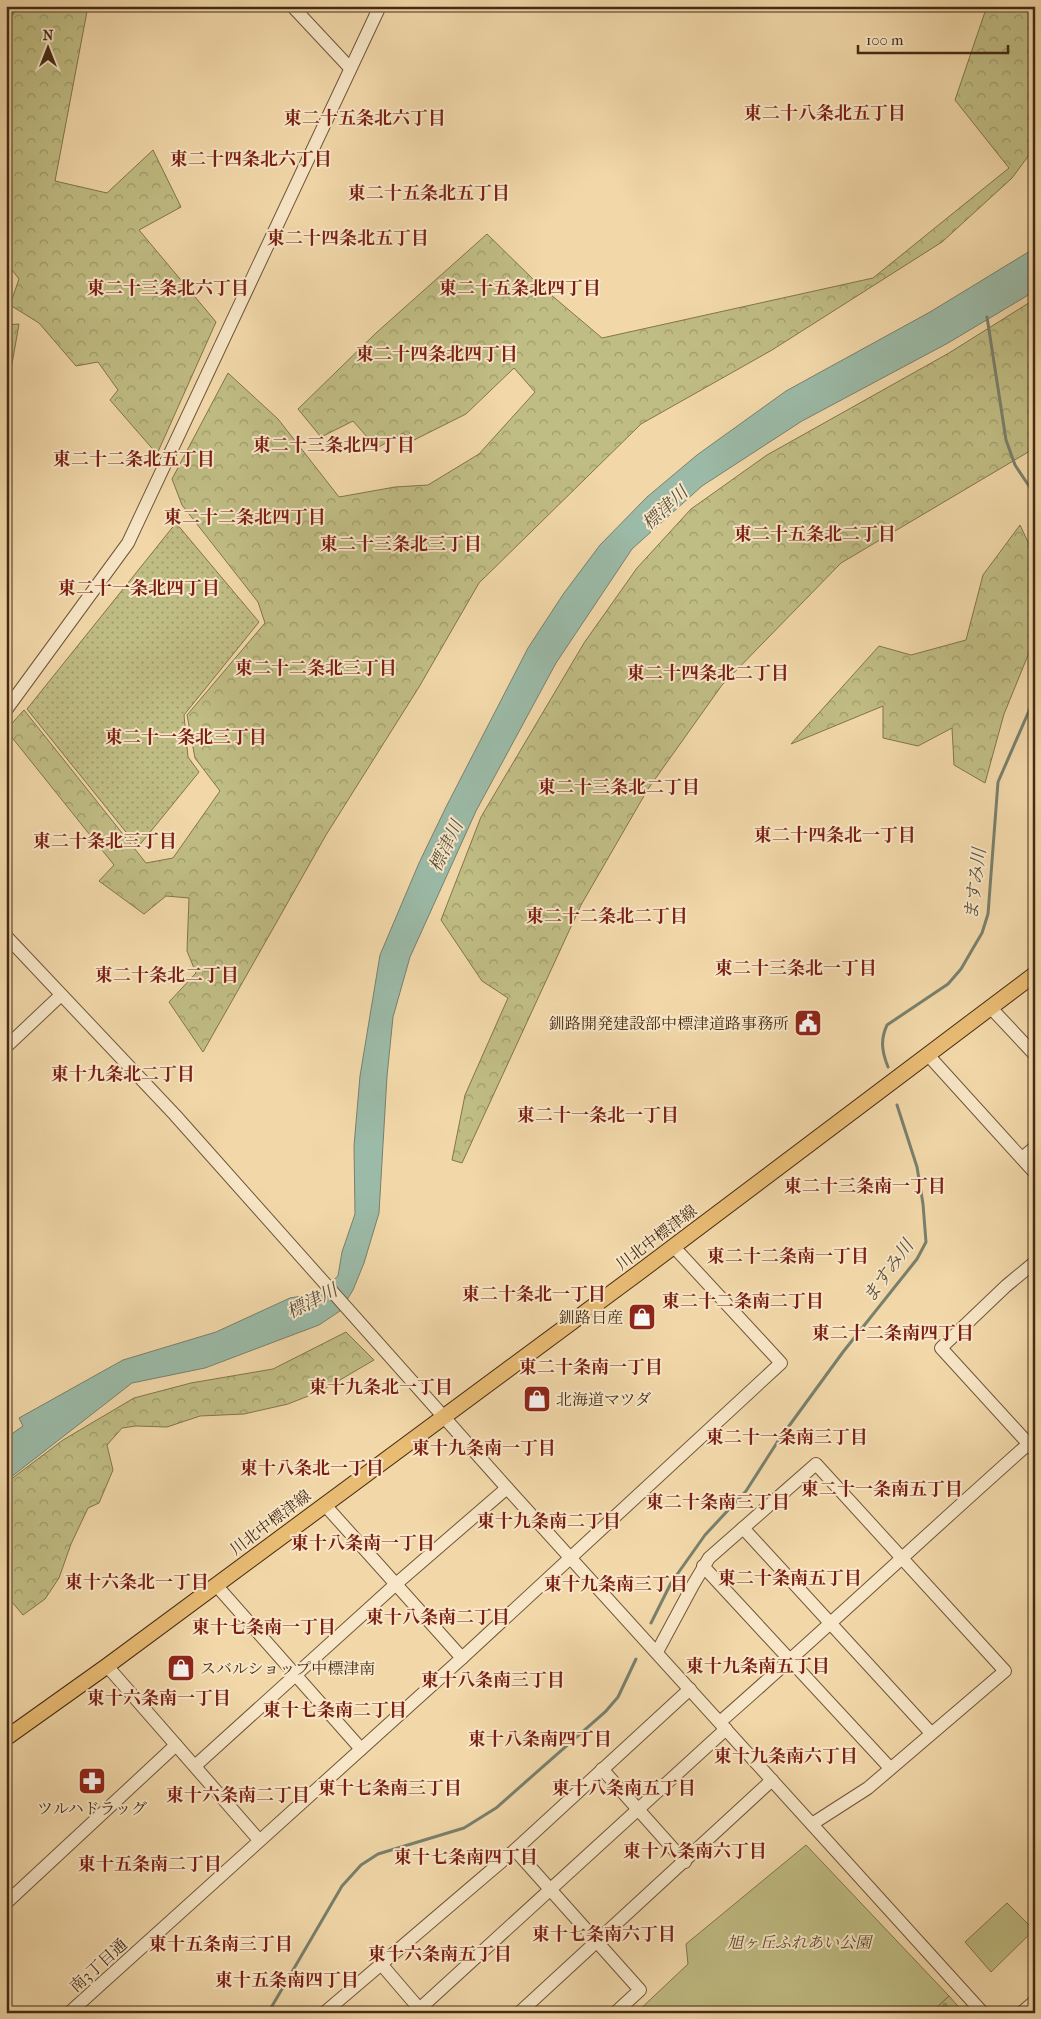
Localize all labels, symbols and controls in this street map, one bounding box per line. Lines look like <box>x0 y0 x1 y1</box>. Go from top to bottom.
north arrow <box>22 22 72 72</box>
scale bar <box>858 22 1008 54</box>
text: N <box>43 27 54 44</box>
text: 100 m <box>866 31 904 49</box>
district label: 東二十八条北五丁目 <box>744 103 906 124</box>
district label: 東二十五条北六丁目 <box>284 108 446 129</box>
district label: 東二十四条北六丁目 <box>170 149 332 170</box>
district label: 東二十五条北五丁目 <box>348 183 510 204</box>
district label: 東二十四条北五丁目 <box>267 228 429 249</box>
district label: 東二十三条北六丁目 <box>87 278 249 299</box>
district label: 東二十五条北四丁目 <box>439 278 601 299</box>
district label: 東二十四条北四丁目 <box>356 344 518 365</box>
district label: 東二十三条北四丁目 <box>253 435 415 456</box>
district label: 東二十二条北五丁目 <box>53 449 215 470</box>
water label: 標津川 <box>638 481 694 534</box>
district label: 東二十二条北四丁目 <box>164 507 326 528</box>
district label: 東二十五条北二丁目 <box>734 524 896 545</box>
district label: 東二十三条北三丁目 <box>320 534 482 555</box>
district label: 東二十一条北四丁目 <box>58 578 220 599</box>
district label: 東二十二条北三丁目 <box>235 658 397 679</box>
district label: 東二十四条北二丁目 <box>627 663 789 684</box>
district label: 東二十一条北三丁目 <box>105 727 267 748</box>
district label: 東二十三条北二丁目 <box>538 777 700 798</box>
water label: 標津川 <box>425 816 469 875</box>
district label: 東二十四条北一丁目 <box>754 825 916 846</box>
district label: 東二十条北三丁目 <box>33 831 177 852</box>
water label: ますみ川 <box>961 845 991 921</box>
district label: 東二十二条北二丁目 <box>526 906 688 927</box>
district label: 東二十三条北一丁目 <box>715 958 877 979</box>
district label: 東二十条北二丁目 <box>95 965 239 986</box>
public building icon: 釧路開発建設部中標津道路事務所 <box>793 1008 823 1038</box>
place label: 釧路開発建設部中標津道路事務所 <box>549 1014 789 1033</box>
district label: 東十九条北二丁目 <box>51 1064 195 1085</box>
district label: 東二十一条北一丁目 <box>517 1105 679 1126</box>
district label: 東二十三条南一丁目 <box>784 1176 946 1197</box>
street label: 川北中標津線 <box>612 1201 700 1274</box>
water label: ますみ川 <box>859 1234 919 1307</box>
district label: 東二十二条南一丁目 <box>707 1246 869 1267</box>
water label: 標津川 <box>283 1279 343 1323</box>
district label: 東二十条北一丁目 <box>462 1284 606 1305</box>
district label: 東二十二条南二丁目 <box>662 1291 824 1312</box>
shop icon: 釧路日産 <box>627 1302 657 1332</box>
place label: 釧路日産 <box>559 1308 623 1327</box>
district label: 東二十二条南四丁目 <box>812 1323 974 1344</box>
district label: 東二十条南一丁目 <box>519 1357 663 1378</box>
district label: 東十九条北一丁目 <box>309 1377 453 1398</box>
shop icon: 北海道マツダ <box>522 1384 552 1414</box>
place label: 北海道マツダ <box>556 1390 651 1409</box>
district label: 東二十一条南三丁目 <box>706 1427 868 1448</box>
district label: 東十九条南一丁目 <box>412 1438 556 1459</box>
district label: 東十八条北一丁目 <box>240 1458 384 1479</box>
district label: 東二十一条南五丁目 <box>801 1479 963 1500</box>
street label: 川北中標津線 <box>226 1486 314 1559</box>
district label: 東二十条南三丁目 <box>646 1492 790 1513</box>
district label: 東十九条南二丁目 <box>477 1511 621 1532</box>
district label: 東十八条南一丁目 <box>291 1533 435 1554</box>
district label: 東二十条南五丁目 <box>718 1568 862 1589</box>
district label: 東十六条北一丁目 <box>65 1572 209 1593</box>
district label: 東十九条南三丁目 <box>544 1574 688 1595</box>
district label: 東十八条南二丁目 <box>366 1607 510 1628</box>
district label: 東十七条南一丁目 <box>192 1617 336 1638</box>
shop icon: スバルショップ中標津南 <box>166 1653 196 1683</box>
district label: 東十九条南五丁目 <box>686 1656 830 1677</box>
place label: スバルショップ中標津南 <box>200 1659 375 1678</box>
district label: 東十八条南三丁目 <box>421 1670 565 1691</box>
district label: 東十六条南一丁目 <box>87 1688 231 1709</box>
district label: 東十七条南二丁目 <box>263 1700 407 1721</box>
district label: 東十八条南四丁目 <box>468 1729 612 1750</box>
district label: 東十九条南六丁目 <box>714 1746 858 1767</box>
pharmacy icon: ツルハドラッグ <box>77 1766 107 1796</box>
district label: 東十七条南三丁目 <box>318 1778 462 1799</box>
district label: 東十八条南五丁目 <box>552 1778 696 1799</box>
district label: 東十六条南二丁目 <box>166 1785 310 1806</box>
place label: ツルハドラッグ <box>37 1799 147 1818</box>
district label: 東十八条南六丁目 <box>623 1841 767 1862</box>
district label: 東十七条南四丁目 <box>394 1847 538 1868</box>
district label: 東十五条南二丁目 <box>78 1854 222 1875</box>
district label: 東十七条南六丁目 <box>532 1924 676 1945</box>
park label: 旭ヶ丘ふれあい公園 <box>727 1933 874 1952</box>
district label: 東十五条南三丁目 <box>149 1934 293 1955</box>
street label: 南3丁目通 <box>66 1935 131 1996</box>
district label: 東十六条南五丁目 <box>368 1944 512 1965</box>
district label: 東十五条南四丁目 <box>215 1970 359 1991</box>

